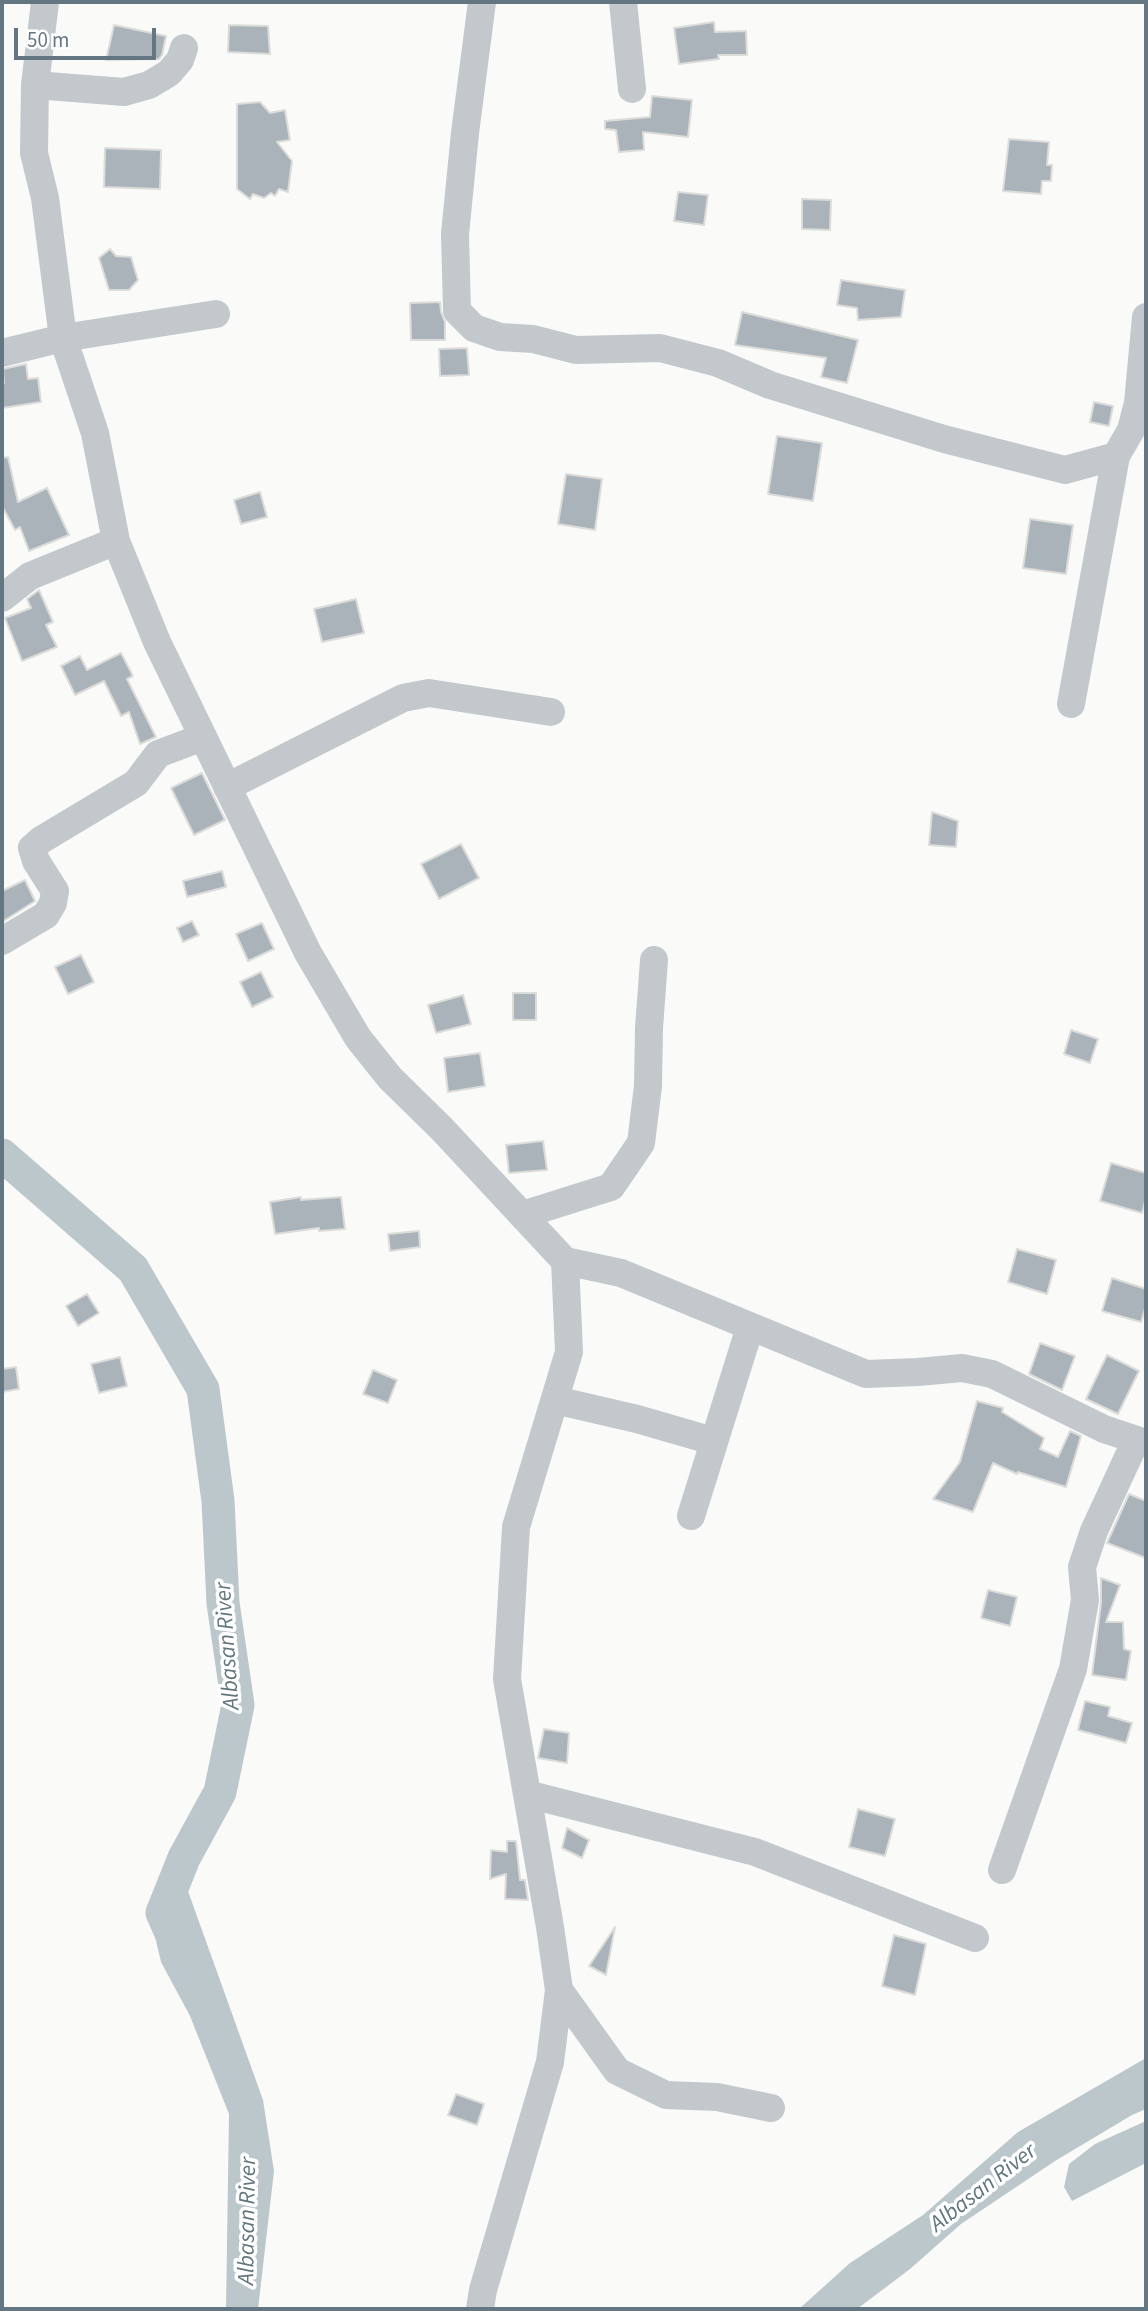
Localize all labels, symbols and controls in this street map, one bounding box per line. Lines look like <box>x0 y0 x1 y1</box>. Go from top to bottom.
scale bar <box>18 14 159 58</box>
text: 50 m <box>27 25 69 55</box>
water label: Albasan River <box>211 1581 247 1711</box>
water label: Albasan River <box>925 2139 1043 2239</box>
water label: Albasan River <box>234 2157 264 2285</box>

